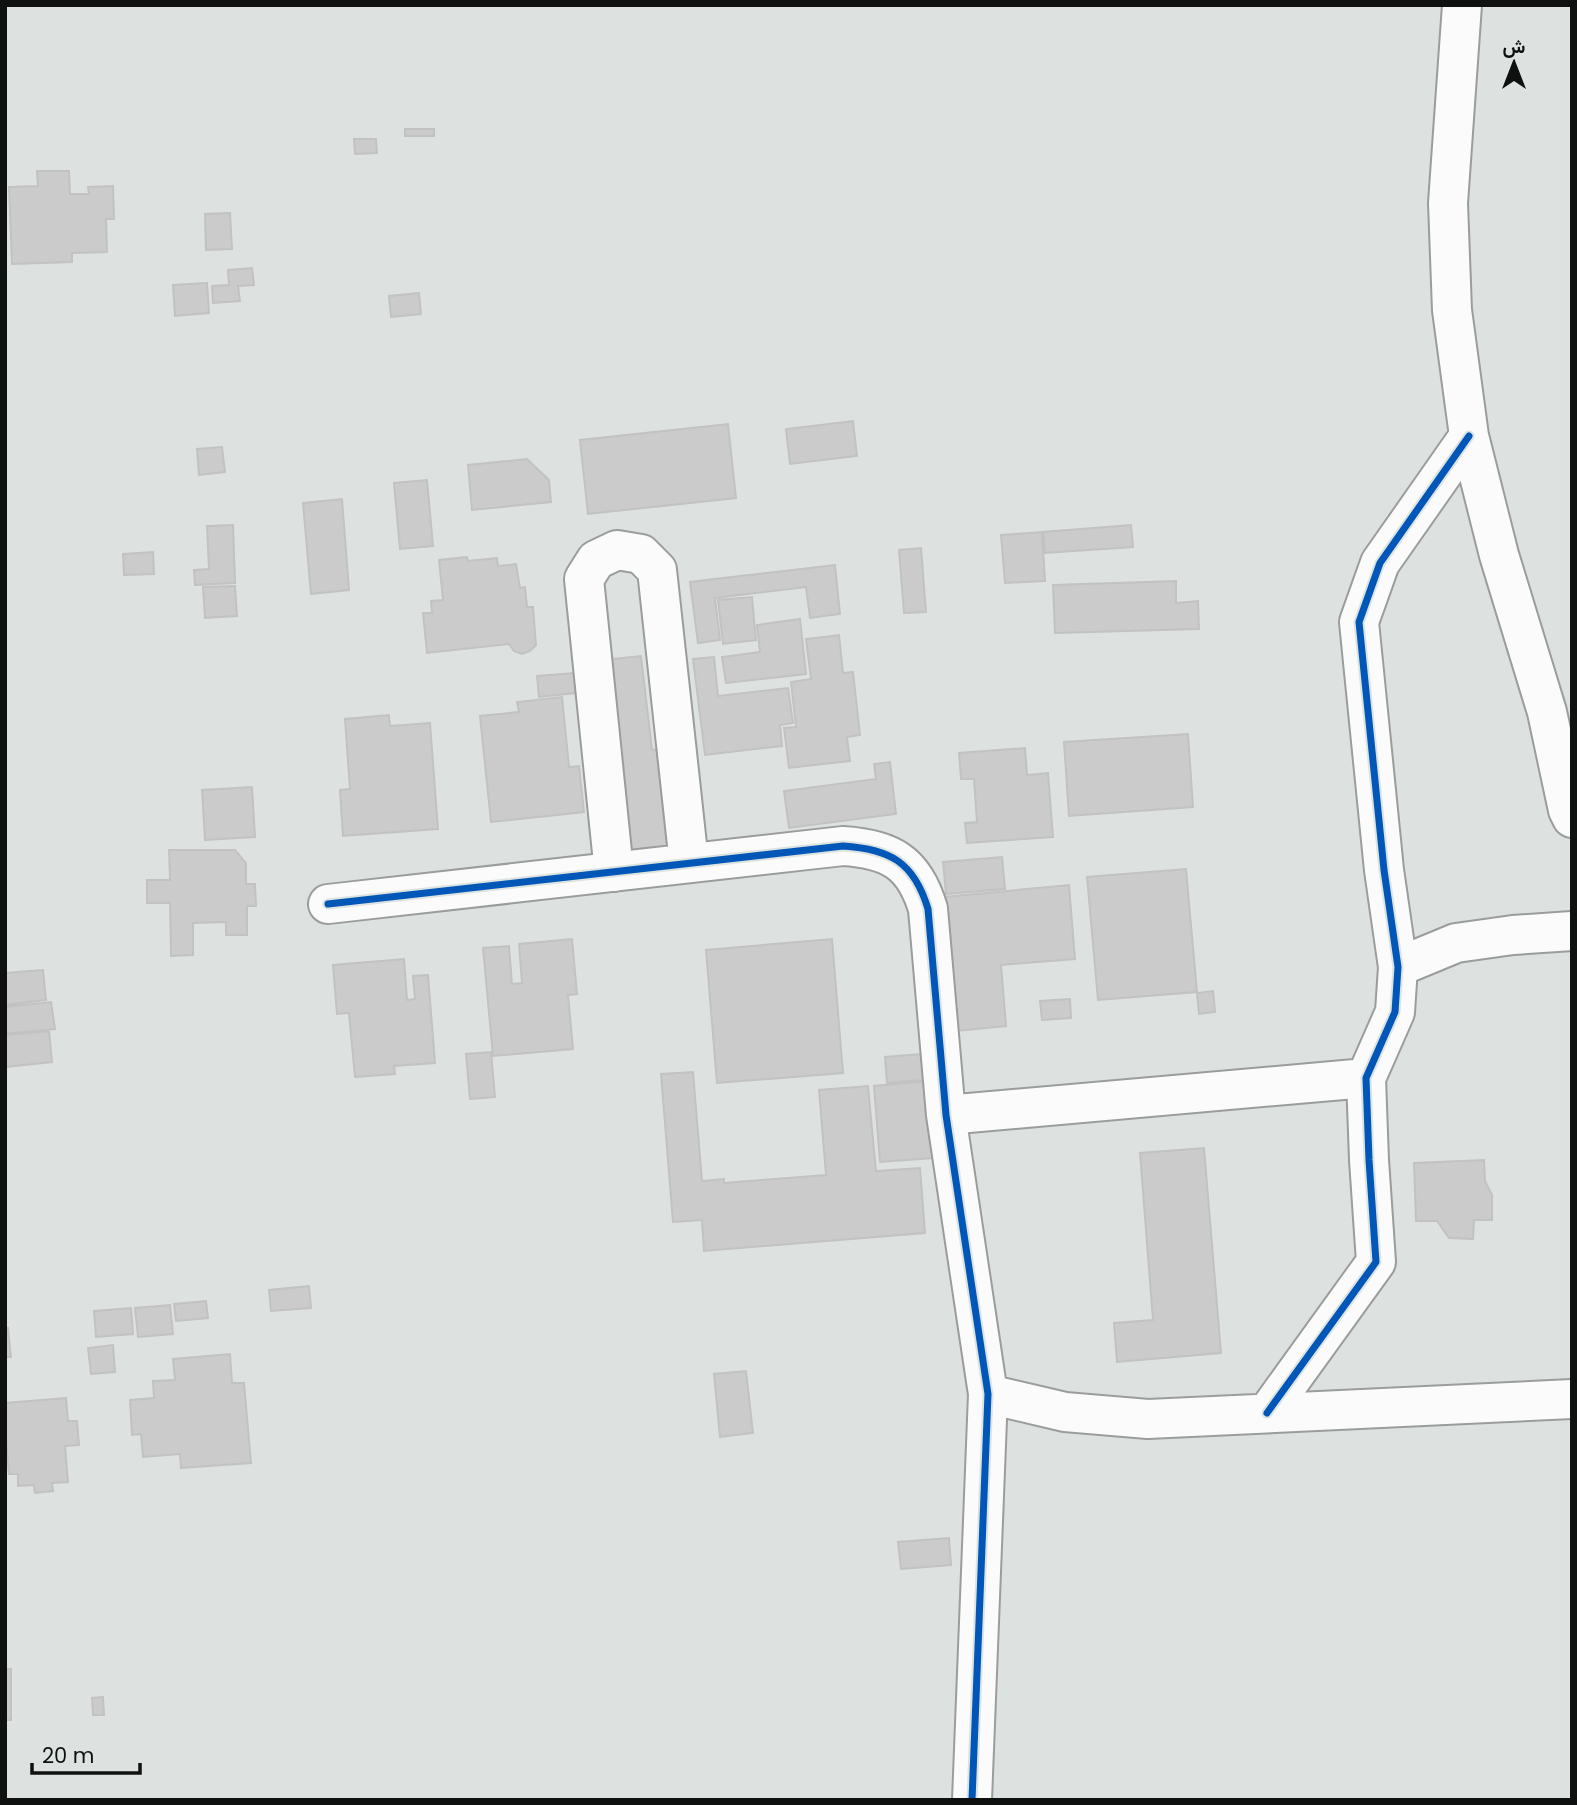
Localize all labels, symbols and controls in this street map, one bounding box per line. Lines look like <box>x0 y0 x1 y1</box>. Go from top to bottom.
north arrow <box>1479 28 1549 98</box>
text: ش <box>1503 33 1526 60</box>
scale bar <box>32 1731 140 1775</box>
text: 20 m <box>42 1741 95 1770</box>

